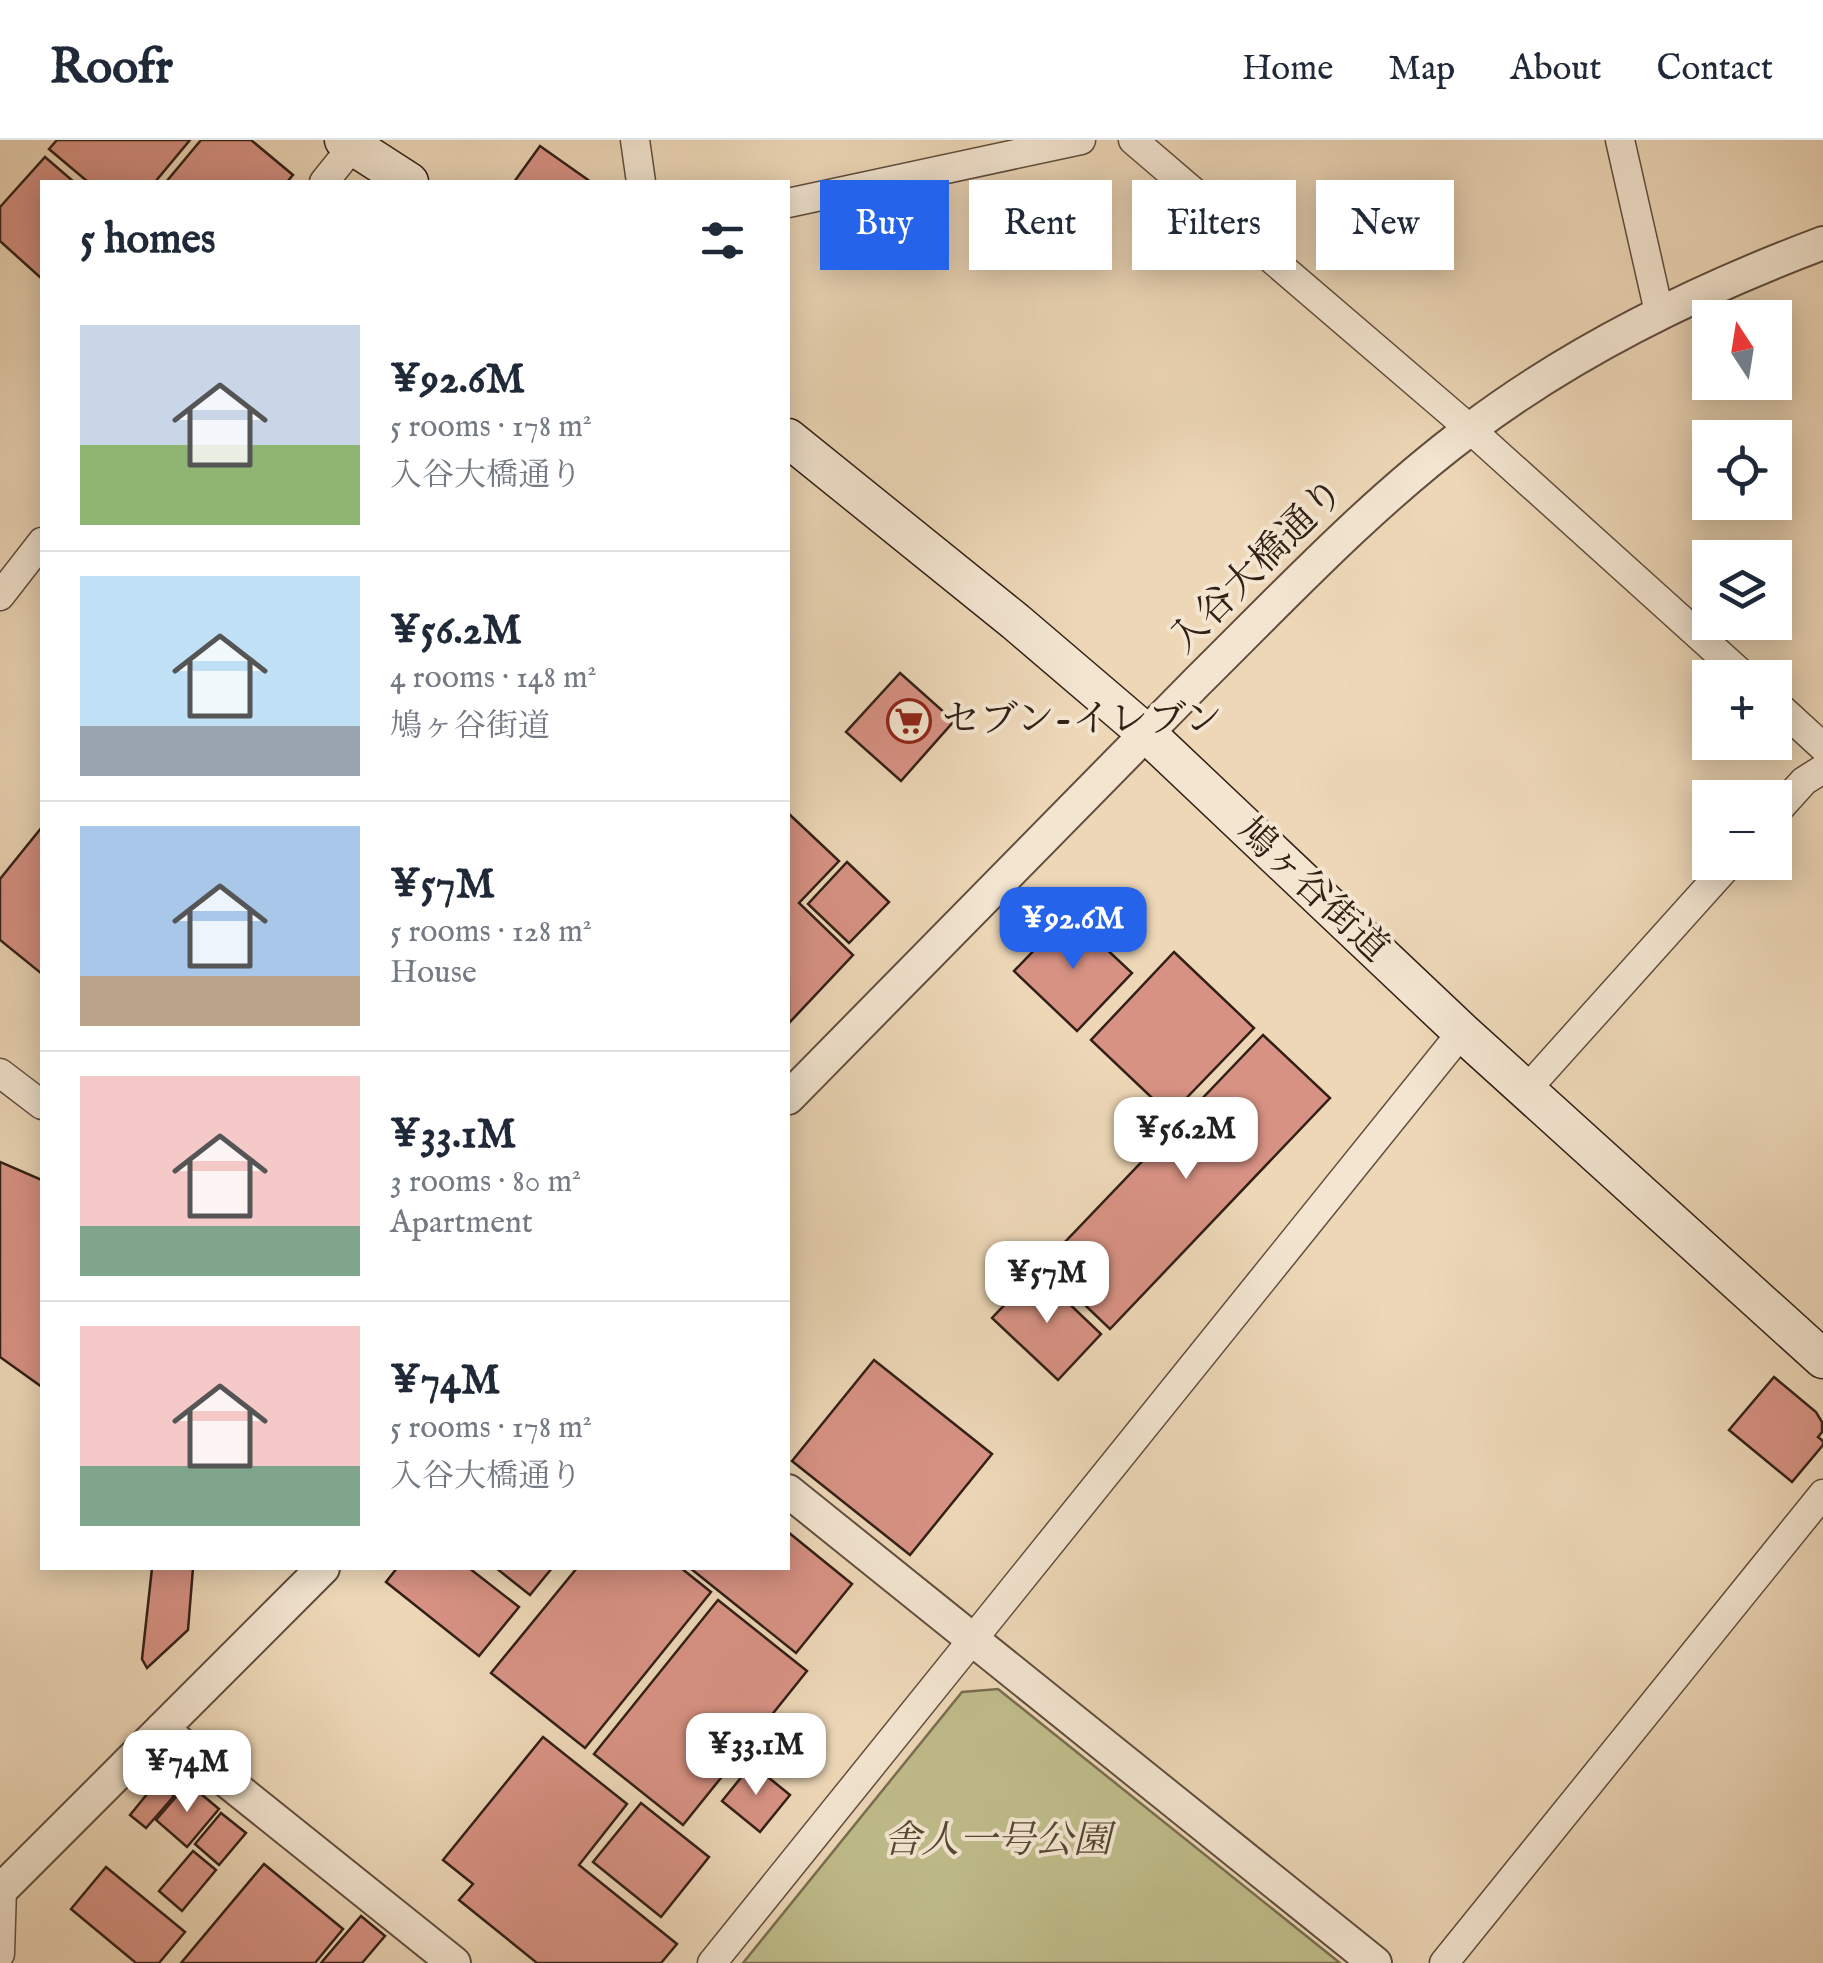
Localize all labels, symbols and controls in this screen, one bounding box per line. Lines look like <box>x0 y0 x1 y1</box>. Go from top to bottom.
text: Roofr <box>50 39 173 99</box>
text: Home <box>1242 47 1333 92</box>
text: Map <box>1388 47 1455 92</box>
text: About <box>1510 47 1602 92</box>
text: Contact <box>1657 47 1773 92</box>
chip: Buy <box>820 180 949 270</box>
chip: Rent <box>969 180 1112 270</box>
chip: Filters <box>1132 180 1296 270</box>
chip: New <box>1316 180 1454 270</box>
icon: filters <box>695 213 750 268</box>
text: 5 homes <box>80 214 216 267</box>
north arrow <box>1692 300 1792 400</box>
map controls <box>1692 300 1792 880</box>
text: ¥92.6M <box>390 354 525 407</box>
icon: home <box>160 365 280 485</box>
text: 5 rooms · 178 m² <box>390 407 592 448</box>
button: locate <box>1692 420 1792 520</box>
text: 入谷大橋通り <box>390 456 582 497</box>
street label: 入谷大橋通り <box>1160 469 1356 665</box>
button: layers <box>1692 540 1792 640</box>
text: ¥56.2M <box>390 605 522 658</box>
icon: home <box>160 616 280 736</box>
text: 4 rooms · 148 m² <box>390 658 597 699</box>
button: + <box>1692 660 1792 760</box>
place label: セブン-イレブン <box>942 697 1223 745</box>
supermarket icon: セブン-イレブン <box>886 698 932 744</box>
text: 鳩ヶ谷街道 <box>390 707 550 748</box>
button: − <box>1692 780 1792 880</box>
street label: 鳩ヶ谷街道 <box>1226 809 1398 973</box>
text: ¥57M <box>390 859 495 912</box>
icon: home <box>160 866 280 986</box>
pin: ¥92.6M <box>992 887 1154 972</box>
text: ¥92.6M <box>1022 899 1124 940</box>
text: 5 rooms · 128 m² <box>390 912 592 953</box>
text: House <box>390 953 477 994</box>
pin: ¥56.2M <box>1105 1097 1267 1182</box>
text: ¥33.1M <box>390 1109 516 1162</box>
text: ¥56.2M <box>1136 1109 1236 1150</box>
icon: home <box>160 1116 280 1236</box>
text: 3 rooms · 80 m² <box>390 1162 581 1203</box>
text: Apartment <box>390 1203 533 1244</box>
pin: ¥57M <box>988 1241 1106 1326</box>
text: ¥57M <box>1007 1253 1087 1294</box>
text: ¥74M <box>390 1355 500 1408</box>
icon: home <box>160 1366 280 1486</box>
text: 5 rooms · 178 m² <box>390 1408 592 1449</box>
text: 入谷大橋通り <box>390 1457 582 1498</box>
pin: ¥33.1M <box>675 1713 837 1798</box>
text: ¥33.1M <box>708 1725 804 1766</box>
pin: ¥74M <box>128 1730 246 1815</box>
text: ¥74M <box>145 1742 229 1783</box>
park label: 舎人一号公園 <box>883 1818 1117 1866</box>

